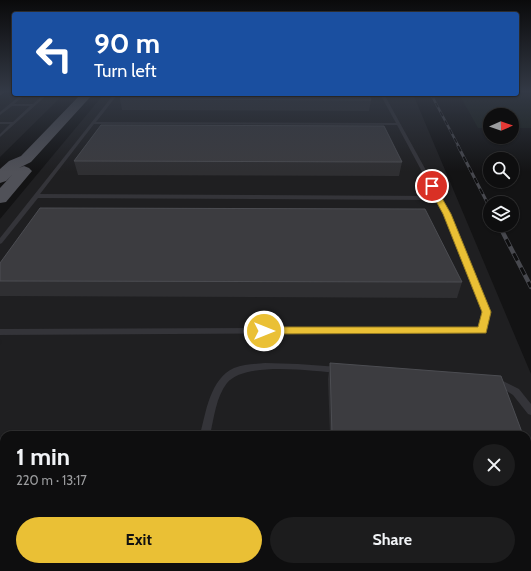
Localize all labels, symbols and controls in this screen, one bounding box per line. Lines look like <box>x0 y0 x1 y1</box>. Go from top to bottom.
text: 90 m <box>94 26 160 60</box>
icon: left <box>28 28 80 80</box>
text: Turn left <box>94 60 157 82</box>
north arrow <box>483 108 519 144</box>
map controls <box>483 108 519 232</box>
button: search <box>483 152 519 188</box>
pin <box>415 169 449 203</box>
icon: arrive <box>421 175 443 197</box>
button: layers <box>483 196 519 232</box>
position arrow <box>243 310 285 352</box>
text: 1 min <box>16 442 70 471</box>
button: close <box>473 444 515 486</box>
text: 220 m · 13:17 <box>16 472 87 488</box>
button: Exit <box>16 517 262 563</box>
button: Share <box>270 517 515 563</box>

